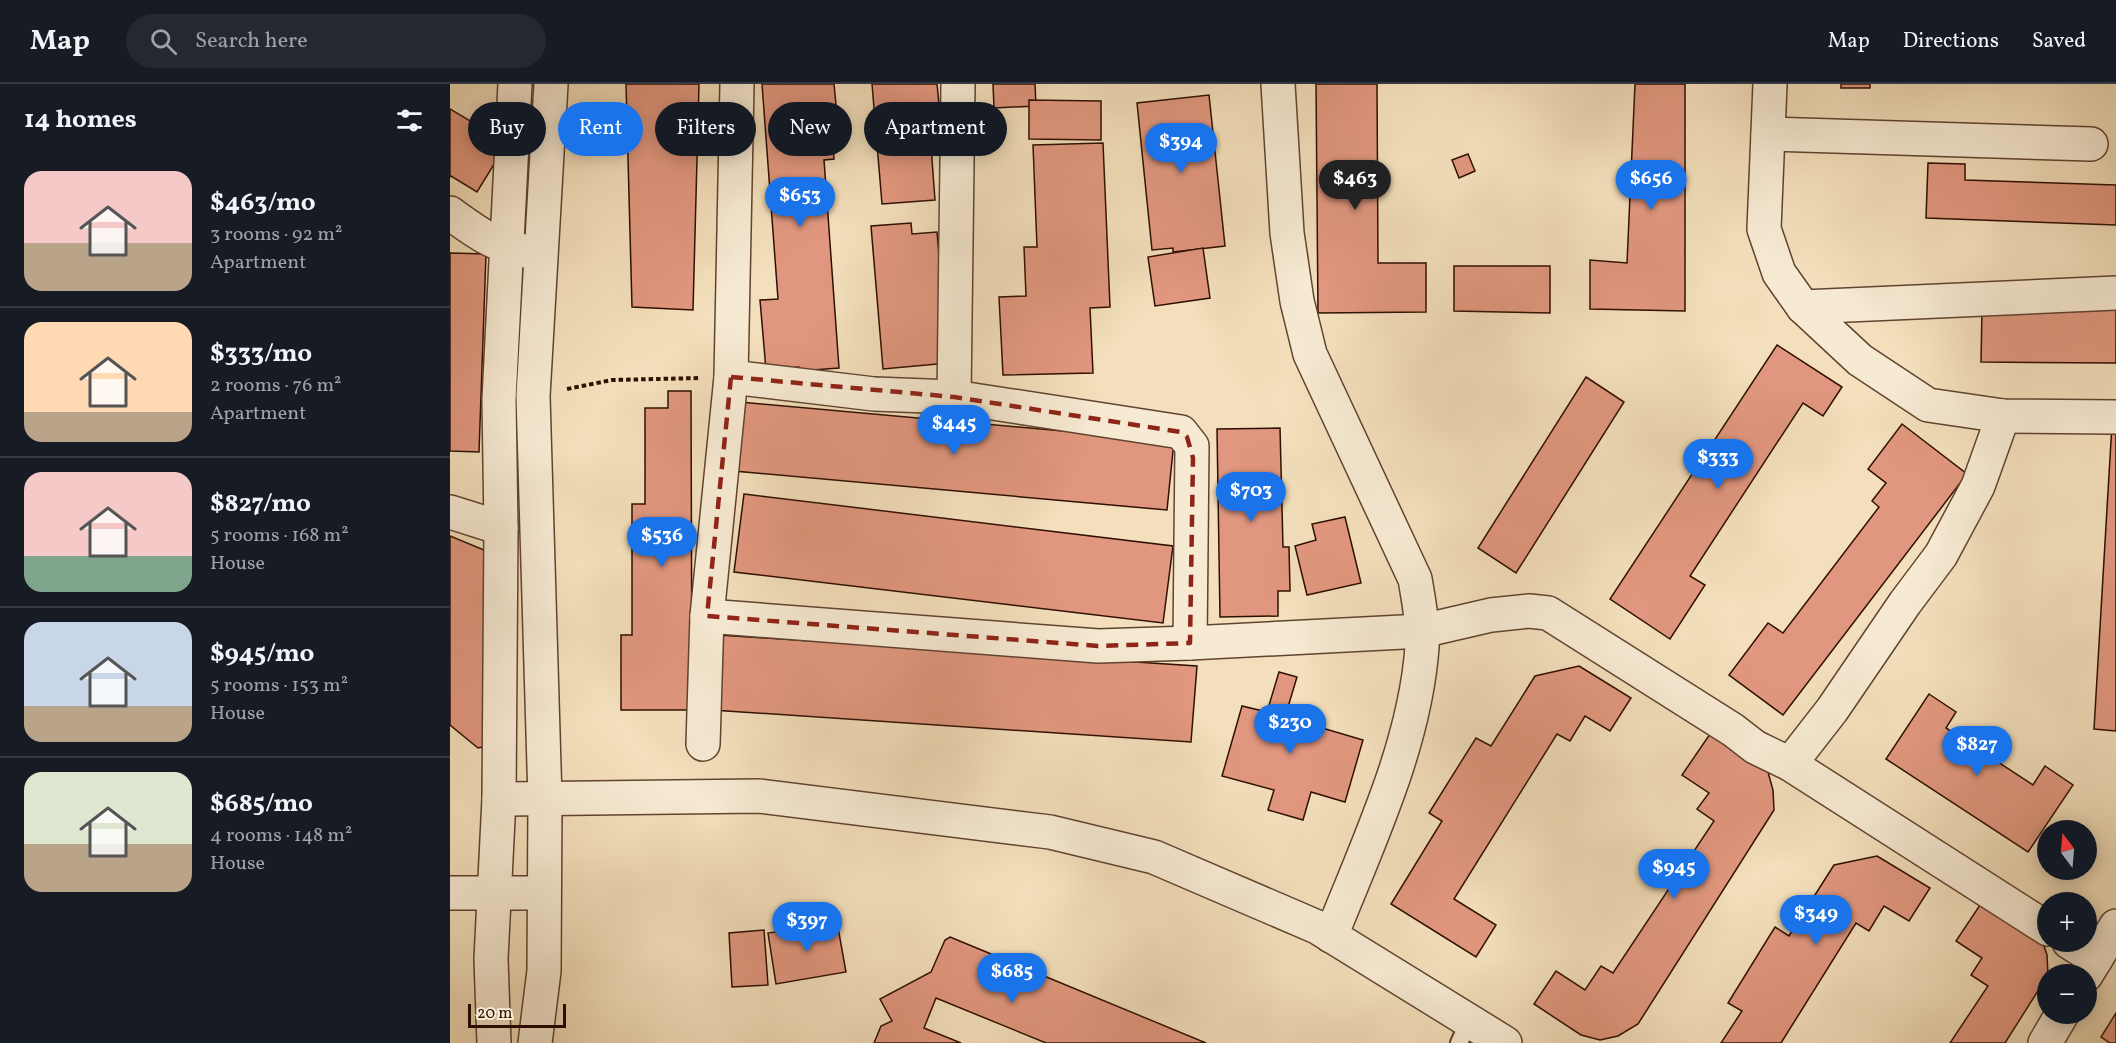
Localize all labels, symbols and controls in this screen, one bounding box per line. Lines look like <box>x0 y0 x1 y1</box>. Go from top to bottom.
search box <box>126 14 546 68</box>
text: Map <box>30 22 90 61</box>
icon: search <box>147 25 180 58</box>
text: Search here <box>195 26 308 57</box>
text: Map <box>1828 27 1870 56</box>
text: Directions <box>1903 27 1999 56</box>
text: Saved <box>2032 27 2086 56</box>
text: 14 homes <box>24 102 137 138</box>
chip: Buy <box>468 102 546 156</box>
chip: Rent <box>558 102 643 156</box>
chip: Filters <box>655 102 756 156</box>
chip: New <box>768 102 852 156</box>
chip: Apartment <box>864 102 1007 156</box>
icon: filters <box>393 104 426 137</box>
pin: $394 <box>1145 123 1217 174</box>
text: $394 <box>1159 128 1203 156</box>
pin: $463 <box>1319 160 1391 211</box>
pin: $656 <box>1615 160 1687 211</box>
text: $463 <box>1333 165 1377 193</box>
text: $656 <box>1630 165 1672 193</box>
pin: $653 <box>764 177 836 228</box>
text: $653 <box>779 182 821 210</box>
text: $463/mo <box>210 185 316 221</box>
icon: home <box>72 195 144 267</box>
text: 3 rooms · 92 m² <box>210 221 342 249</box>
text: Apartment <box>210 249 306 277</box>
text: $333/mo <box>210 336 312 372</box>
icon: home <box>72 346 144 418</box>
text: 2 rooms · 76 m² <box>210 372 342 400</box>
text: Apartment <box>210 400 306 428</box>
pin: $445 <box>918 405 990 456</box>
text: $445 <box>932 410 976 438</box>
pin: $333 <box>1682 439 1754 490</box>
text: $333 <box>1697 444 1739 472</box>
pin: $703 <box>1215 472 1287 523</box>
text: $703 <box>1230 477 1272 505</box>
text: $827/mo <box>210 486 311 522</box>
icon: home <box>72 496 144 568</box>
pin: $536 <box>626 517 698 568</box>
text: 5 rooms · 168 m² <box>210 522 349 550</box>
text: $536 <box>641 522 683 550</box>
text: House <box>210 550 265 578</box>
text: $945/mo <box>210 636 314 672</box>
icon: home <box>72 646 144 718</box>
text: 5 rooms · 153 m² <box>210 672 348 700</box>
text: House <box>210 700 265 728</box>
pin: $230 <box>1254 704 1326 755</box>
text: $230 <box>1268 709 1312 737</box>
pin: $827 <box>1941 726 2013 777</box>
text: $827 <box>1956 731 1998 759</box>
text: $685/mo <box>210 786 313 822</box>
icon: home <box>72 796 144 868</box>
north arrow <box>2037 820 2097 880</box>
map controls <box>2037 820 2097 1024</box>
text: 4 rooms · 148 m² <box>210 822 352 850</box>
pin: $945 <box>1638 849 1710 900</box>
text: House <box>210 850 265 878</box>
text: $945 <box>1652 854 1696 882</box>
button: + <box>2037 892 2097 952</box>
pin: $349 <box>1780 895 1852 946</box>
text: $349 <box>1794 900 1838 928</box>
pin: $397 <box>771 902 843 953</box>
text: $397 <box>786 907 828 935</box>
pin: $685 <box>976 953 1048 1004</box>
text: $685 <box>991 958 1033 986</box>
button: − <box>2037 964 2097 1024</box>
scale bar <box>468 1001 566 1028</box>
text: 20 m <box>477 1003 512 1025</box>

